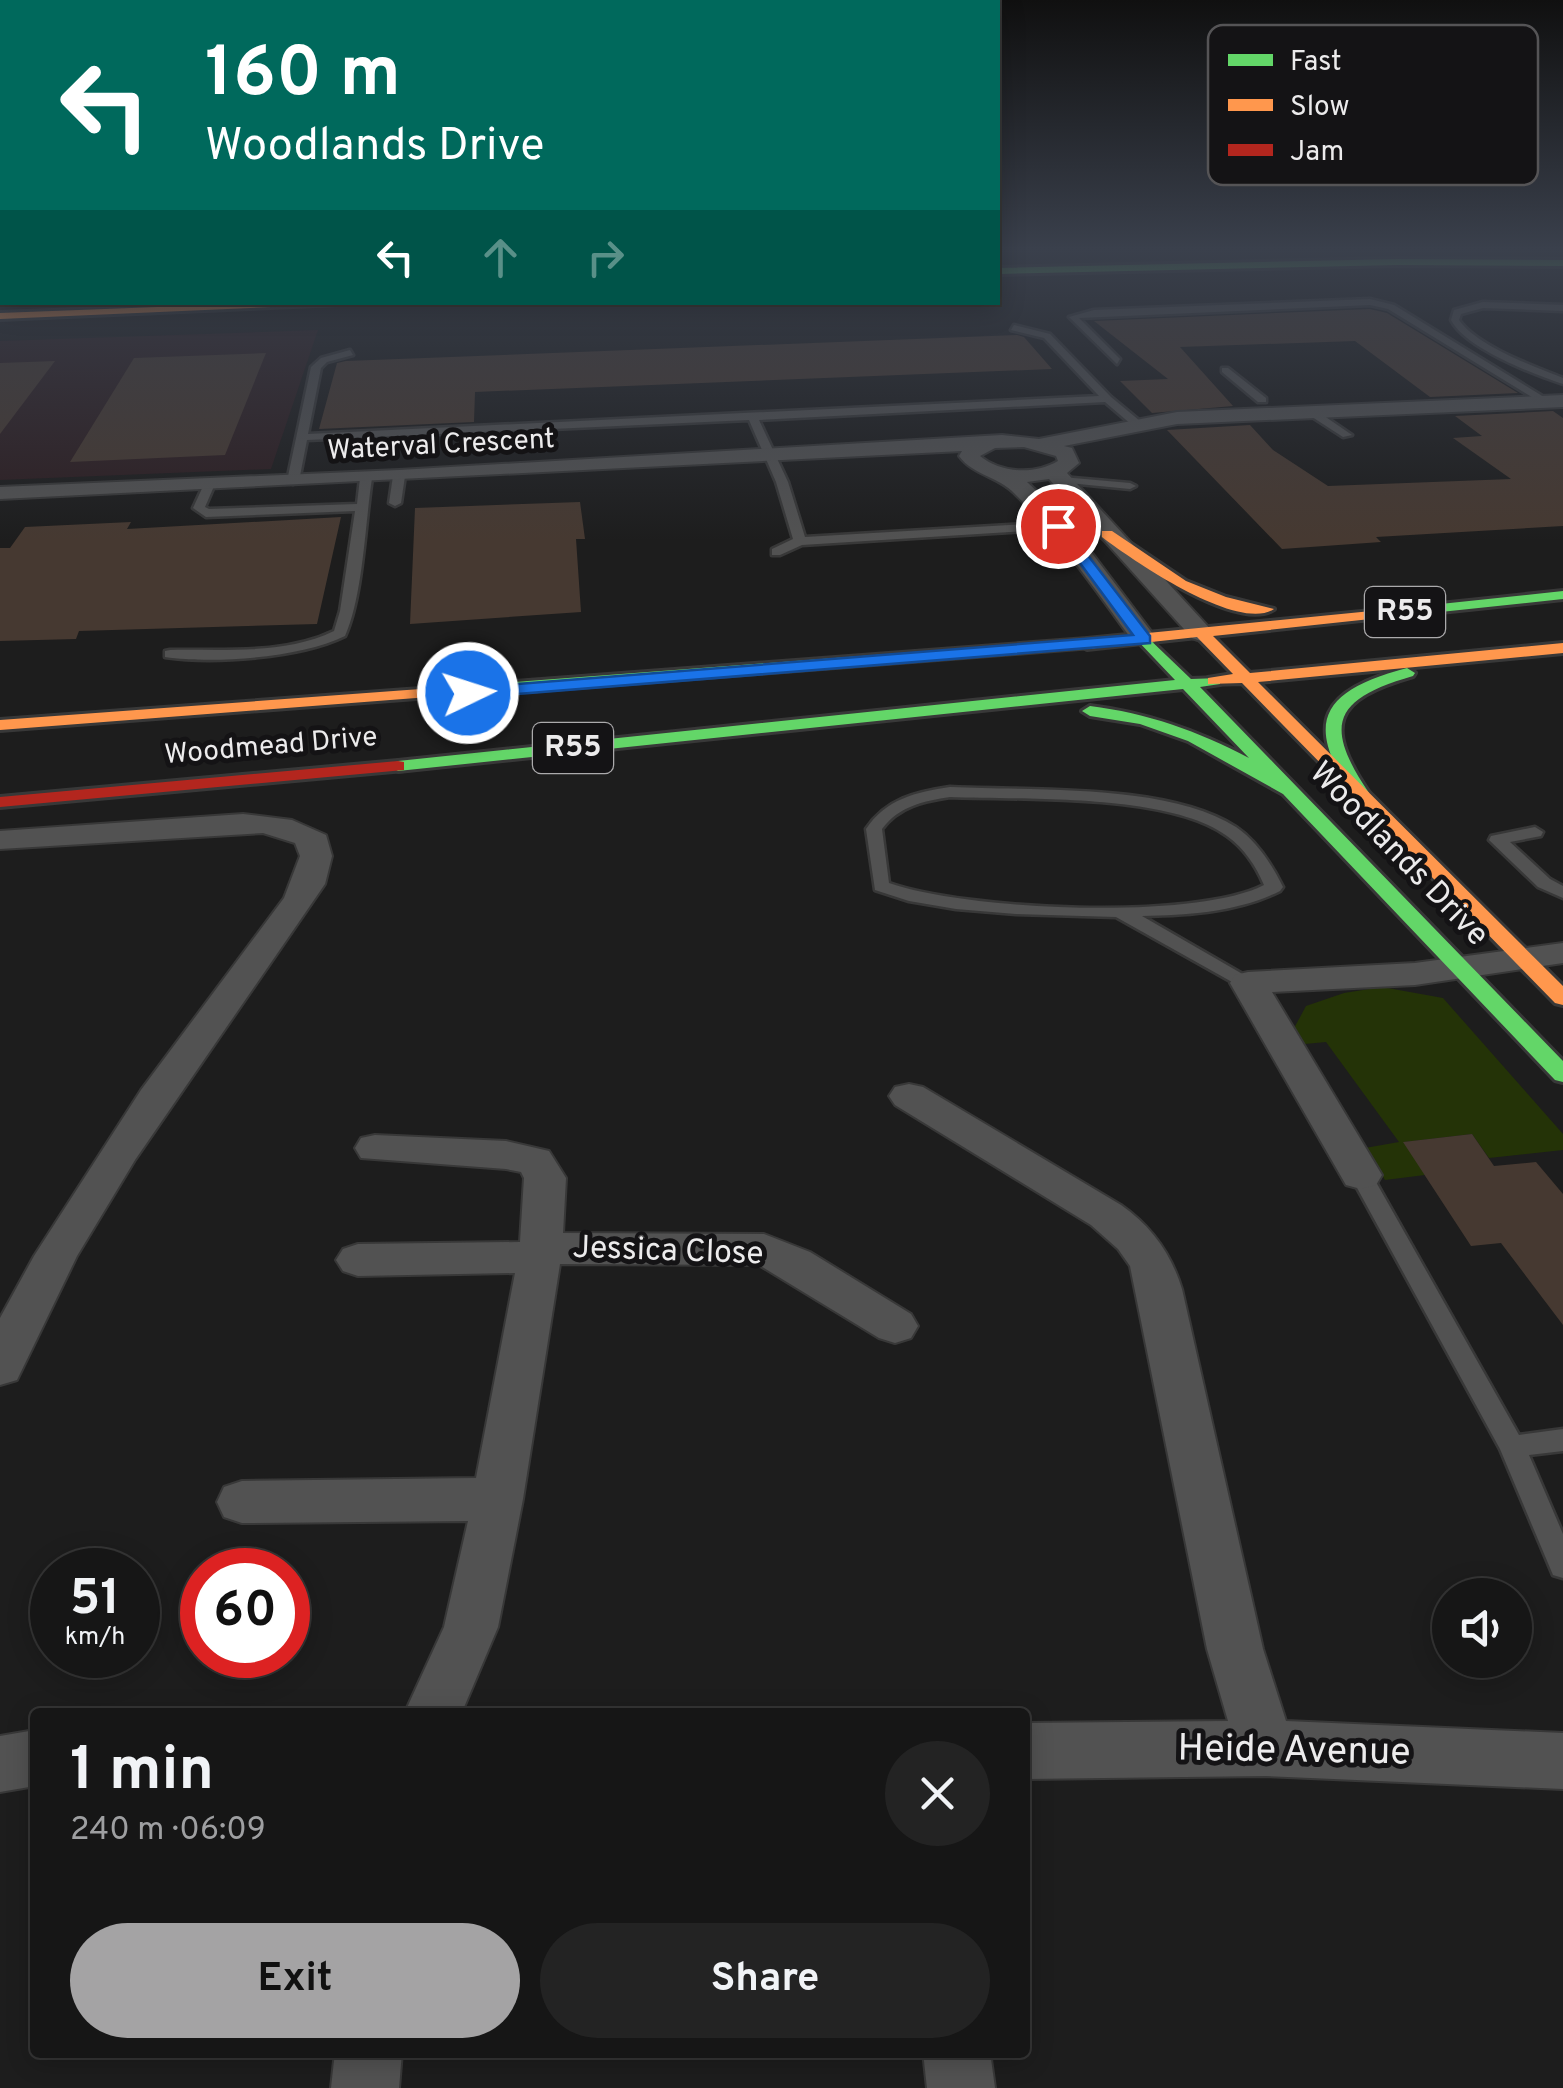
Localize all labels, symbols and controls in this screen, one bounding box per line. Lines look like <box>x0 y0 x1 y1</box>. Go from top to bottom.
legend <box>1208 25 1538 185</box>
text: 160 m <box>205 32 401 121</box>
icon: left <box>40 40 170 170</box>
text: Fast <box>1290 45 1342 81</box>
text: Slow <box>1290 90 1349 126</box>
text: Woodlands Drive <box>205 119 544 176</box>
text: Jam <box>1290 135 1344 171</box>
icon: left <box>368 230 423 285</box>
icon: ahead <box>473 230 528 285</box>
icon: right <box>578 230 633 285</box>
street label: Waterval Crescent <box>326 422 556 470</box>
pin <box>1016 484 1101 569</box>
icon: arrive <box>1031 499 1086 554</box>
road number: R55 <box>1365 587 1445 637</box>
position arrow <box>416 641 520 745</box>
street label: Woodmead Drive <box>163 720 379 774</box>
road number: R55 <box>533 723 613 773</box>
street label: Woodlands Drive <box>1300 754 1496 956</box>
street label: Jessica Close <box>572 1229 764 1275</box>
speed limit sign: 60 <box>180 1548 310 1678</box>
text: 51 <box>70 1569 120 1632</box>
map controls <box>1432 1578 1532 1678</box>
button: sound <box>1432 1578 1532 1678</box>
text: km/h <box>65 1622 125 1654</box>
street label: Heide Avenue <box>1177 1725 1411 1779</box>
text: 1 min <box>70 1735 214 1811</box>
button: close <box>885 1741 990 1846</box>
text: 240 m · 06:09 <box>70 1811 266 1851</box>
button: Exit <box>70 1923 520 2038</box>
button: Share <box>540 1923 990 2038</box>

